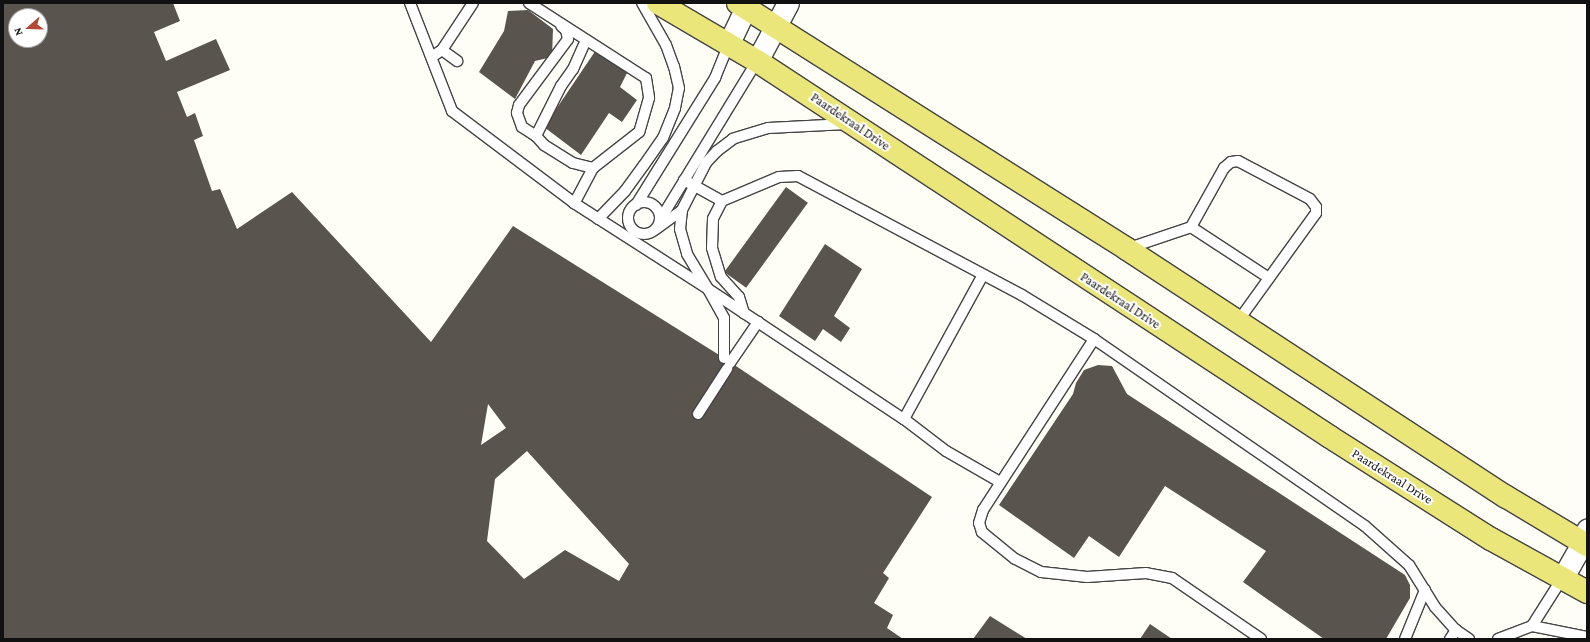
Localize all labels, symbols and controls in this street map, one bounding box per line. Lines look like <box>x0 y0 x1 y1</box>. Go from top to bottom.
north arrow <box>8 8 48 48</box>
text: N <box>11 26 25 37</box>
street label: Paardekraal Drive <box>808 90 892 154</box>
street label: Paardekraal Drive <box>1077 269 1163 333</box>
street label: Paardekraal Drive <box>1349 446 1435 508</box>

